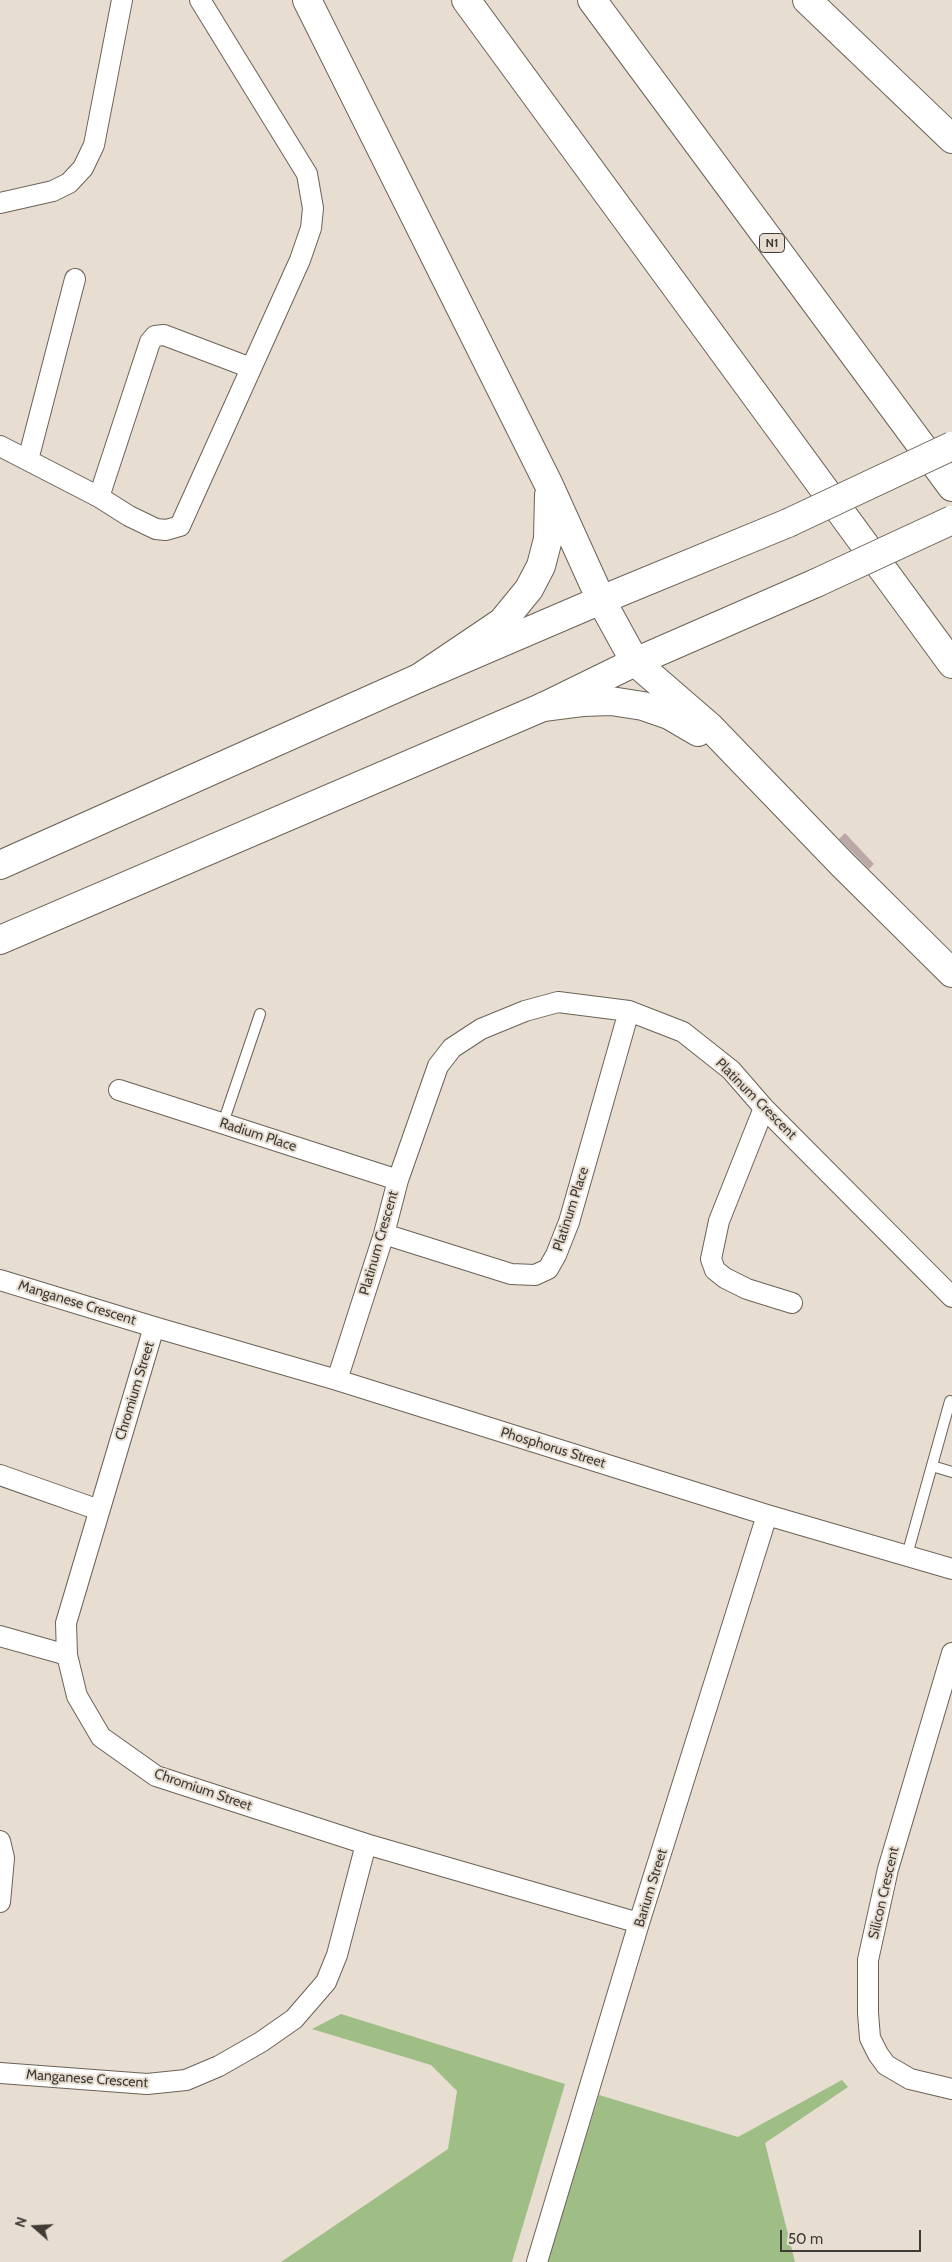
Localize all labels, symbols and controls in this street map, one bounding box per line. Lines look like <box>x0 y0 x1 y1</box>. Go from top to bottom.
road number: N1 <box>760 234 784 252</box>
street label: Platinum Crescent <box>712 1055 800 1143</box>
street label: Radium Place <box>217 1115 299 1155</box>
street label: Platinum Place <box>549 1165 593 1253</box>
street label: Platinum Crescent <box>356 1189 402 1297</box>
street label: Manganese Crescent <box>16 1277 138 1329</box>
street label: Chromium Street <box>112 1340 158 1442</box>
street label: Phosphorus Street <box>499 1424 607 1472</box>
street label: Chromium Street <box>152 1765 254 1815</box>
street label: Silicon Crescent <box>865 1845 903 1941</box>
street label: Barium Street <box>631 1847 671 1929</box>
street label: Manganese Crescent <box>25 2066 149 2092</box>
north arrow <box>10 2202 60 2252</box>
text: N <box>11 2215 31 2230</box>
scale bar <box>782 2220 923 2252</box>
text: 50 m <box>788 2230 823 2248</box>

